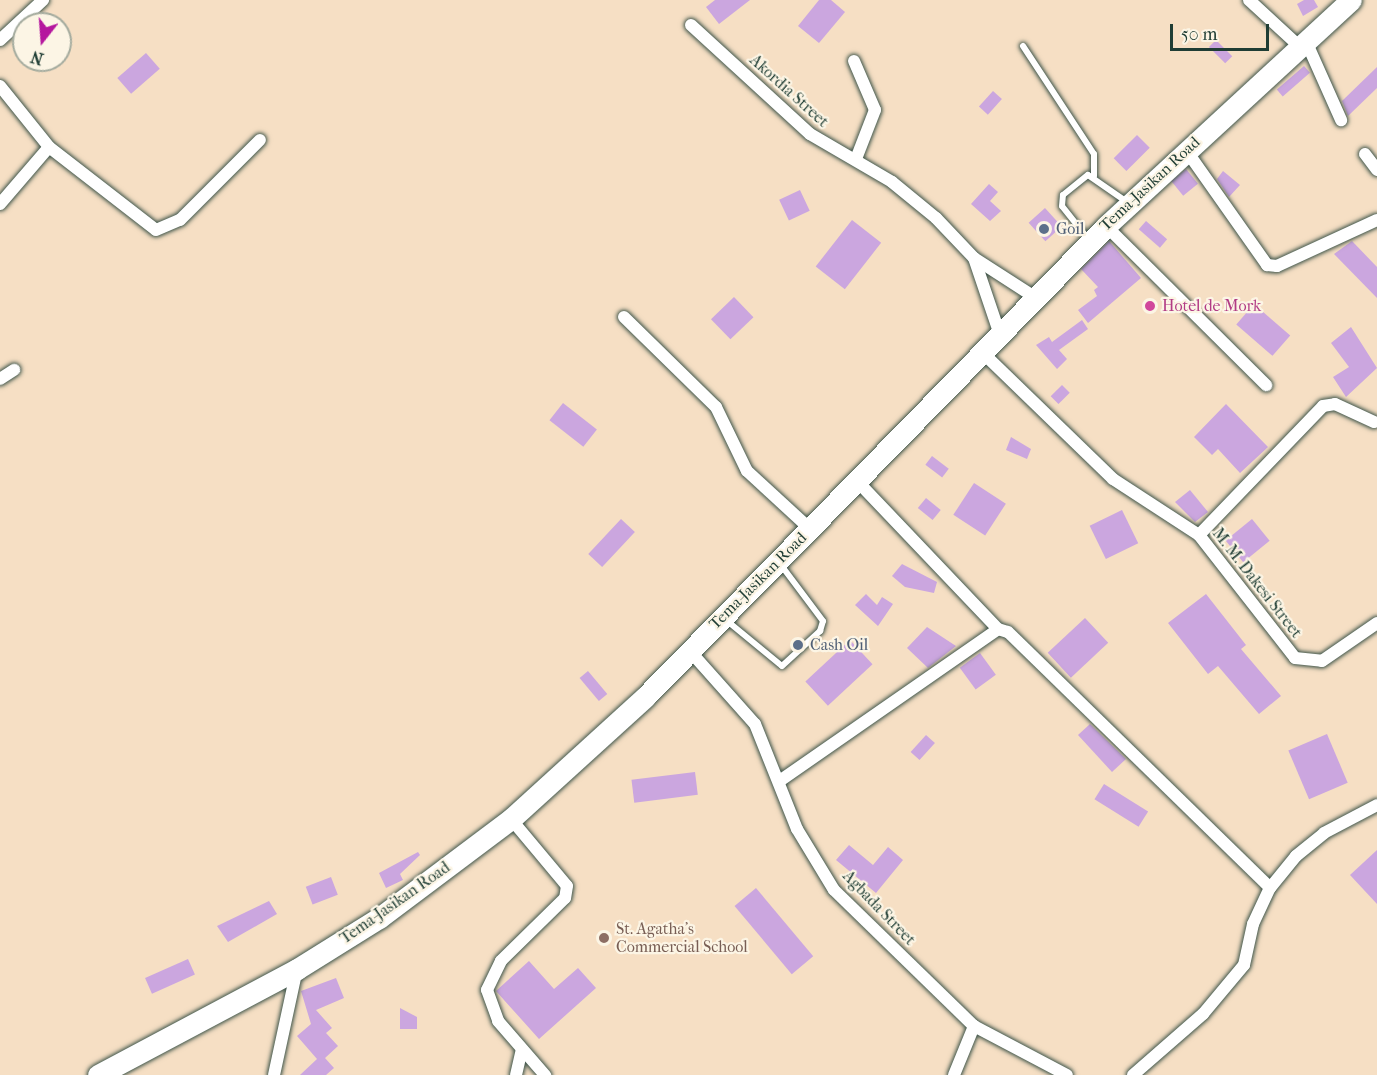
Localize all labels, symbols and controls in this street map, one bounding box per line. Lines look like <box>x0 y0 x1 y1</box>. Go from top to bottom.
north arrow <box>12 12 72 72</box>
scale bar <box>1173 12 1272 50</box>
text: 50 m <box>1181 24 1217 45</box>
text: N <box>29 47 46 69</box>
street label: Akordia Street <box>746 51 832 131</box>
street label: Tema-Jasikan Road <box>1096 133 1204 235</box>
place label: Goil <box>1056 219 1084 239</box>
marker: Goil <box>1037 222 1051 236</box>
place label: Hotel de Mork <box>1162 296 1261 316</box>
marker: Hotel de Mork <box>1143 299 1157 313</box>
street label: M. M. Dakesi Street <box>1208 524 1306 642</box>
street label: Tema-Jasikan Road <box>705 528 811 634</box>
place label: Cash Oil <box>810 635 868 655</box>
marker: Cash Oil <box>791 638 805 652</box>
street label: Tema-Jasikan Road <box>336 858 454 948</box>
street label: Agbada Street <box>839 867 919 949</box>
place label: St. Agatha's Commercial School <box>616 919 748 957</box>
marker: St. Agatha's Commercial School <box>597 931 611 945</box>

